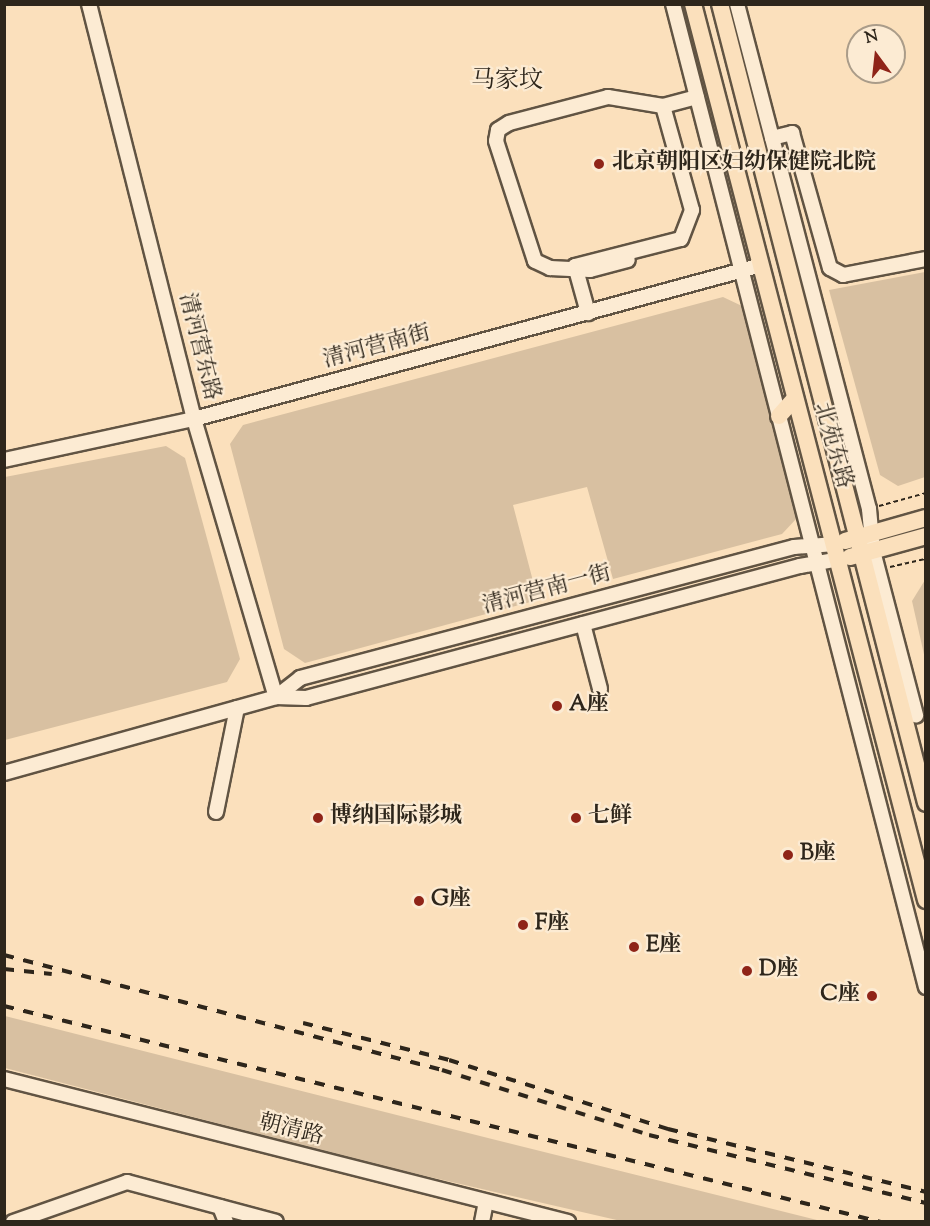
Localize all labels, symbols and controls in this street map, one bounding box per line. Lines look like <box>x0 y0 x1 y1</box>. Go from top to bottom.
north arrow <box>846 24 906 84</box>
text: N <box>863 25 881 51</box>
district label: 马家坟 <box>471 68 543 96</box>
place label: 北京朝阳区妇幼保健院北院 <box>612 151 876 177</box>
marker: 北京朝阳区妇幼保健院北院 <box>590 155 608 173</box>
street label: 清河营东路 <box>172 290 224 404</box>
street label: 清河营南街 <box>320 321 434 375</box>
street label: 北苑东路 <box>807 400 857 492</box>
street label: 清河营南一街 <box>480 561 614 621</box>
place label: A座 <box>569 693 609 719</box>
marker: A座 <box>550 699 564 713</box>
place label: 博纳国际影城 <box>330 805 462 831</box>
place label: 七鲜 <box>588 805 632 831</box>
marker: 博纳国际影城 <box>311 811 325 825</box>
marker: 七鲜 <box>569 811 583 825</box>
place label: B座 <box>800 842 836 868</box>
marker: B座 <box>781 848 795 862</box>
place label: G座 <box>431 888 471 914</box>
marker: G座 <box>412 894 426 908</box>
place label: F座 <box>535 912 569 938</box>
marker: F座 <box>516 918 530 932</box>
place label: E座 <box>646 934 681 960</box>
marker: E座 <box>627 940 641 954</box>
place label: D座 <box>759 958 798 984</box>
marker: D座 <box>740 964 754 978</box>
place label: C座 <box>820 983 860 1009</box>
marker: C座 <box>865 989 879 1003</box>
street label: 朝清路 <box>256 1110 326 1152</box>

